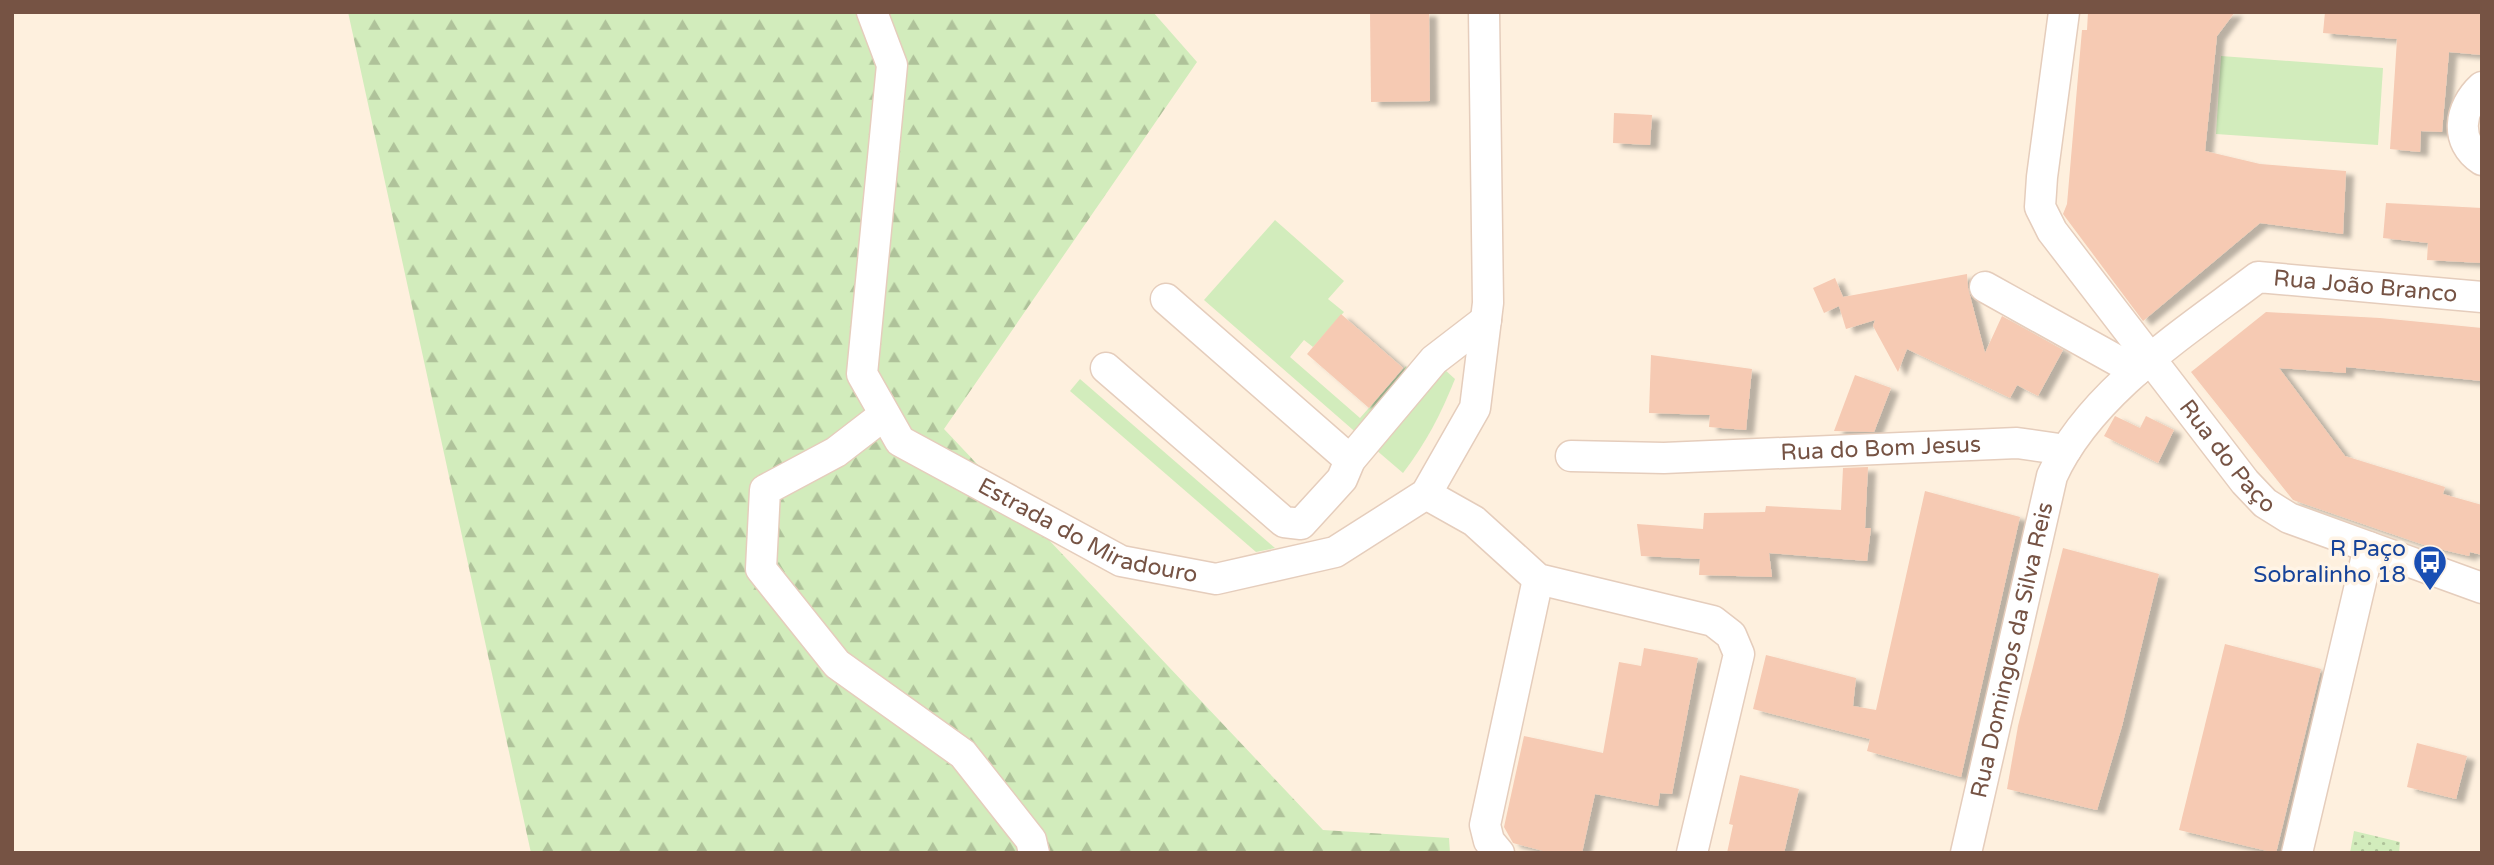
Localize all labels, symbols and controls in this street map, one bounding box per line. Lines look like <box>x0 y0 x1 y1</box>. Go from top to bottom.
street label: Rua João Branco <box>2272 264 2459 309</box>
street label: Rua do Paço <box>2173 394 2280 520</box>
street label: Rua do Bom Jesus <box>1780 431 1982 467</box>
street label: Estrada do Miradouro <box>973 472 1200 589</box>
street label: Rua Domingos da Silva Reis <box>1965 500 2060 801</box>
place label: R Paço Sobralinho 18 <box>2253 535 2406 589</box>
bus stop icon: R Paço Sobralinho 18 <box>2411 543 2449 592</box>

